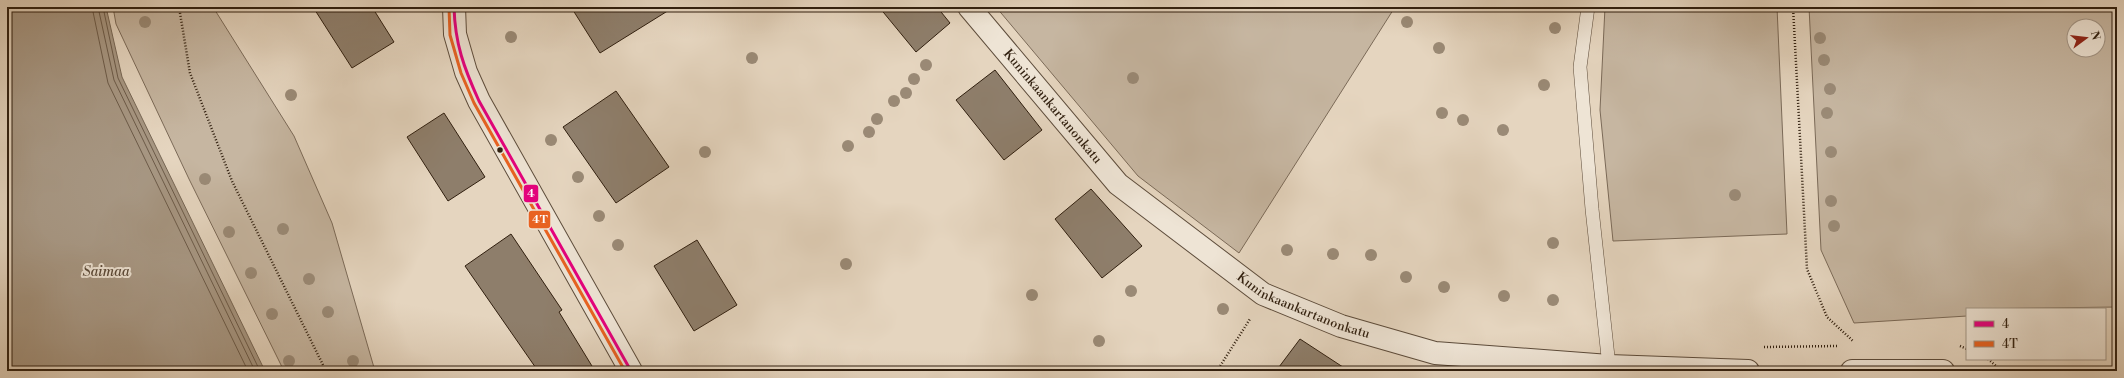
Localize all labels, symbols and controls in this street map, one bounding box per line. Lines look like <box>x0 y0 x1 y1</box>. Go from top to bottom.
north arrow <box>2066 18 2106 58</box>
text: N <box>2087 30 2103 42</box>
street label: Kuninkaankartanonkatu <box>1000 46 1106 167</box>
unlabelled marker <box>495 145 505 155</box>
line badge: 4 <box>523 184 539 203</box>
text: 4 <box>527 187 535 201</box>
line badge: 4T <box>528 210 551 229</box>
text: 4T <box>532 213 548 227</box>
water label: Saimaa <box>82 263 130 281</box>
street label: Kuninkaankartanonkatu <box>1234 269 1372 342</box>
legend <box>1966 308 2106 360</box>
text: 4 <box>2002 317 2009 332</box>
text: 4T <box>2002 337 2018 352</box>

